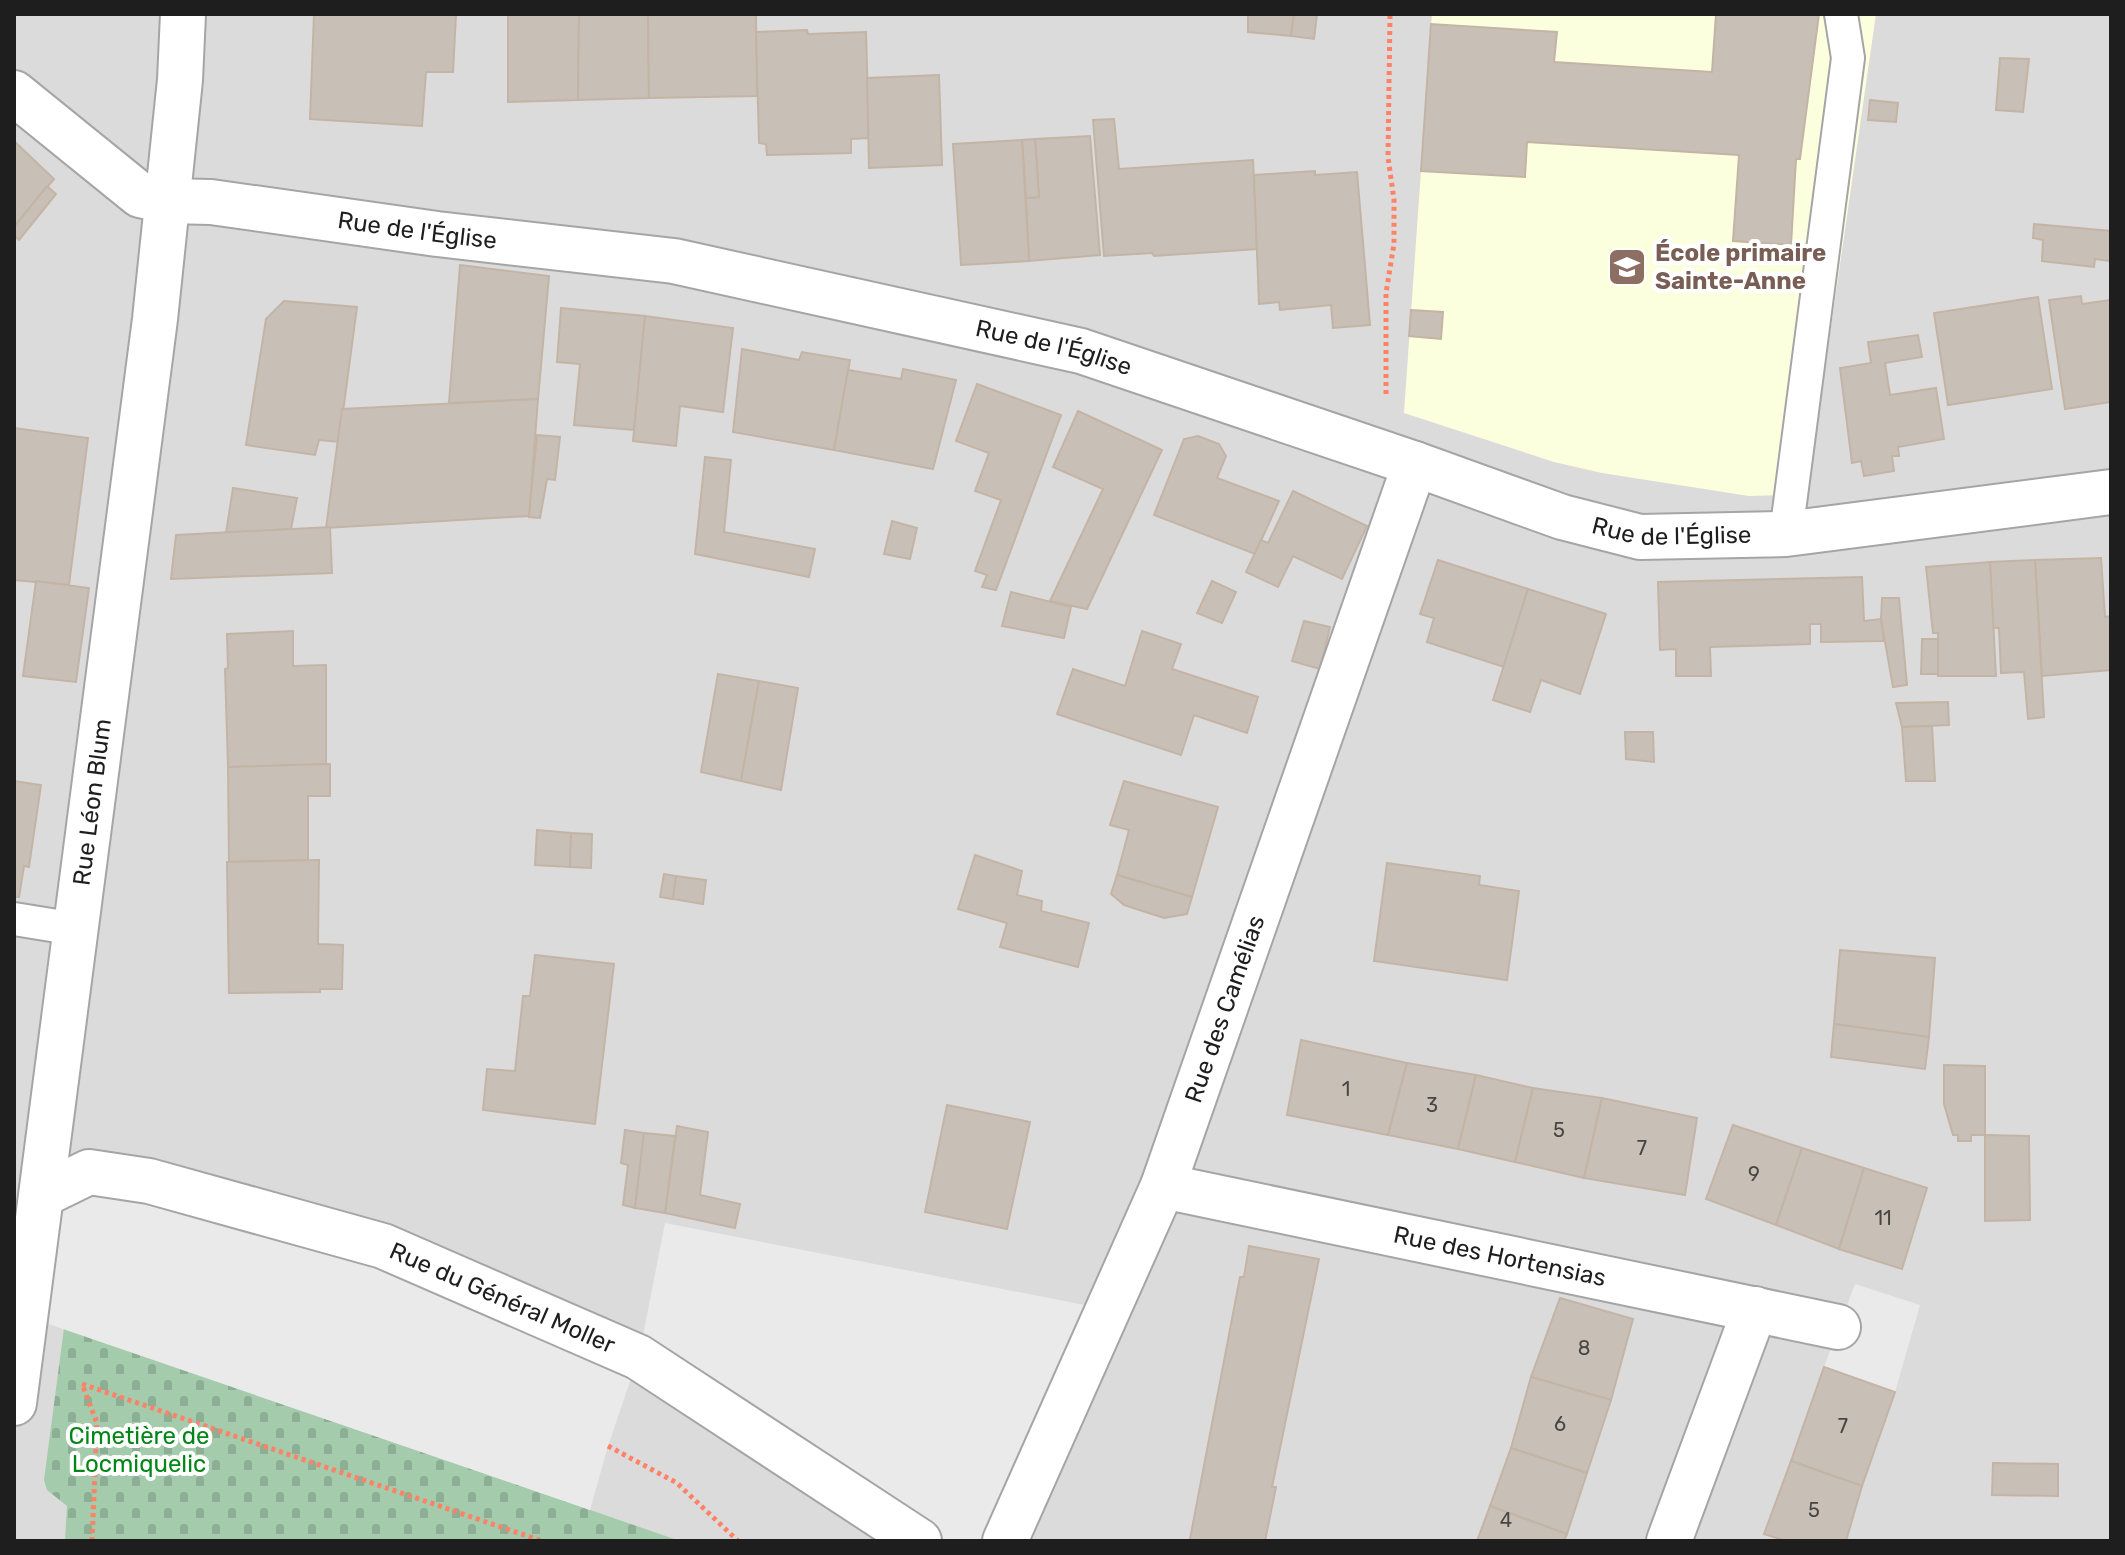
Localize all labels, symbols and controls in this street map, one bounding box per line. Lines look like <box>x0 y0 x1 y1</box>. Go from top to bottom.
street label: Rue de l'Église <box>336 206 498 255</box>
place label: École primaire Sainte-Anne <box>1655 239 1826 295</box>
school or university icon: École primaire Sainte-Anne <box>1606 246 1648 288</box>
street label: Rue de l'Église <box>973 314 1135 381</box>
street label: Rue de l'Église <box>1589 511 1752 551</box>
street label: Rue Léon Blum <box>67 717 117 887</box>
street label: Rue des Camélias <box>1179 912 1270 1106</box>
house number: 1 <box>1342 1077 1350 1101</box>
house number: 3 <box>1426 1093 1438 1117</box>
house number: 5 <box>1553 1118 1565 1142</box>
house number: 7 <box>1637 1136 1647 1160</box>
house number: 9 <box>1748 1162 1760 1186</box>
house number: 11 <box>1874 1206 1892 1230</box>
street label: Rue des Hortensias <box>1391 1221 1609 1292</box>
street label: Rue du Général Moller <box>385 1237 619 1359</box>
house number: 8 <box>1578 1336 1590 1360</box>
house number: 6 <box>1554 1412 1566 1436</box>
house number: 7 <box>1838 1414 1848 1438</box>
park label: Cimetière de Locmiquelic <box>68 1422 210 1478</box>
house number: 5 <box>1808 1498 1820 1522</box>
house number: 4 <box>1500 1508 1512 1532</box>

